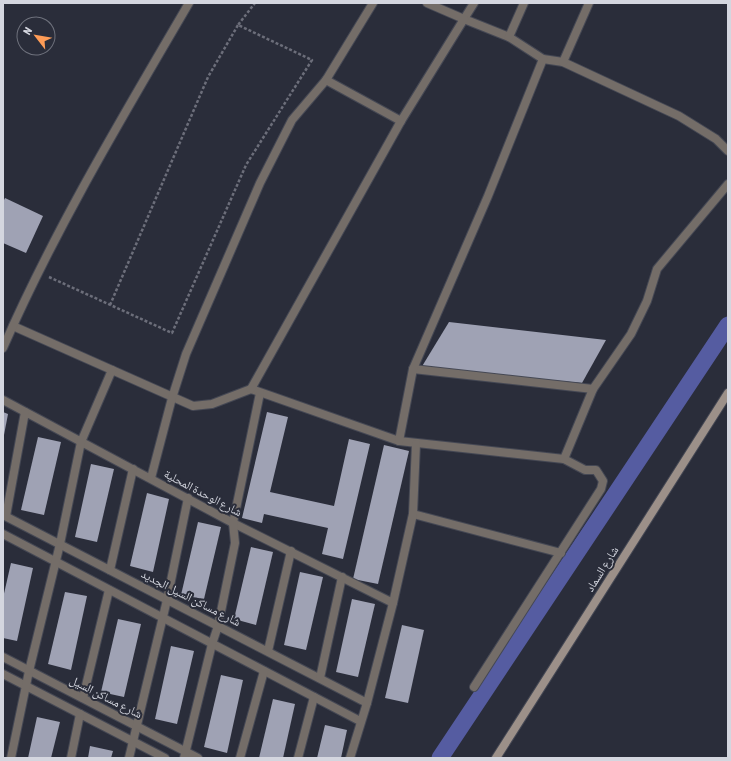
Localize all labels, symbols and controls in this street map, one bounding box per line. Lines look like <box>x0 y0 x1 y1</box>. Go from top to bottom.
north arrow <box>16 16 56 56</box>
text: N <box>21 25 34 37</box>
street label: شارع الوحدة المحلية <box>161 467 245 520</box>
street label: شارع السماد <box>583 544 622 595</box>
street label: شارع مساكن السيل الجديد <box>138 567 243 630</box>
street label: شارع مساكن السيل <box>67 673 145 722</box>

